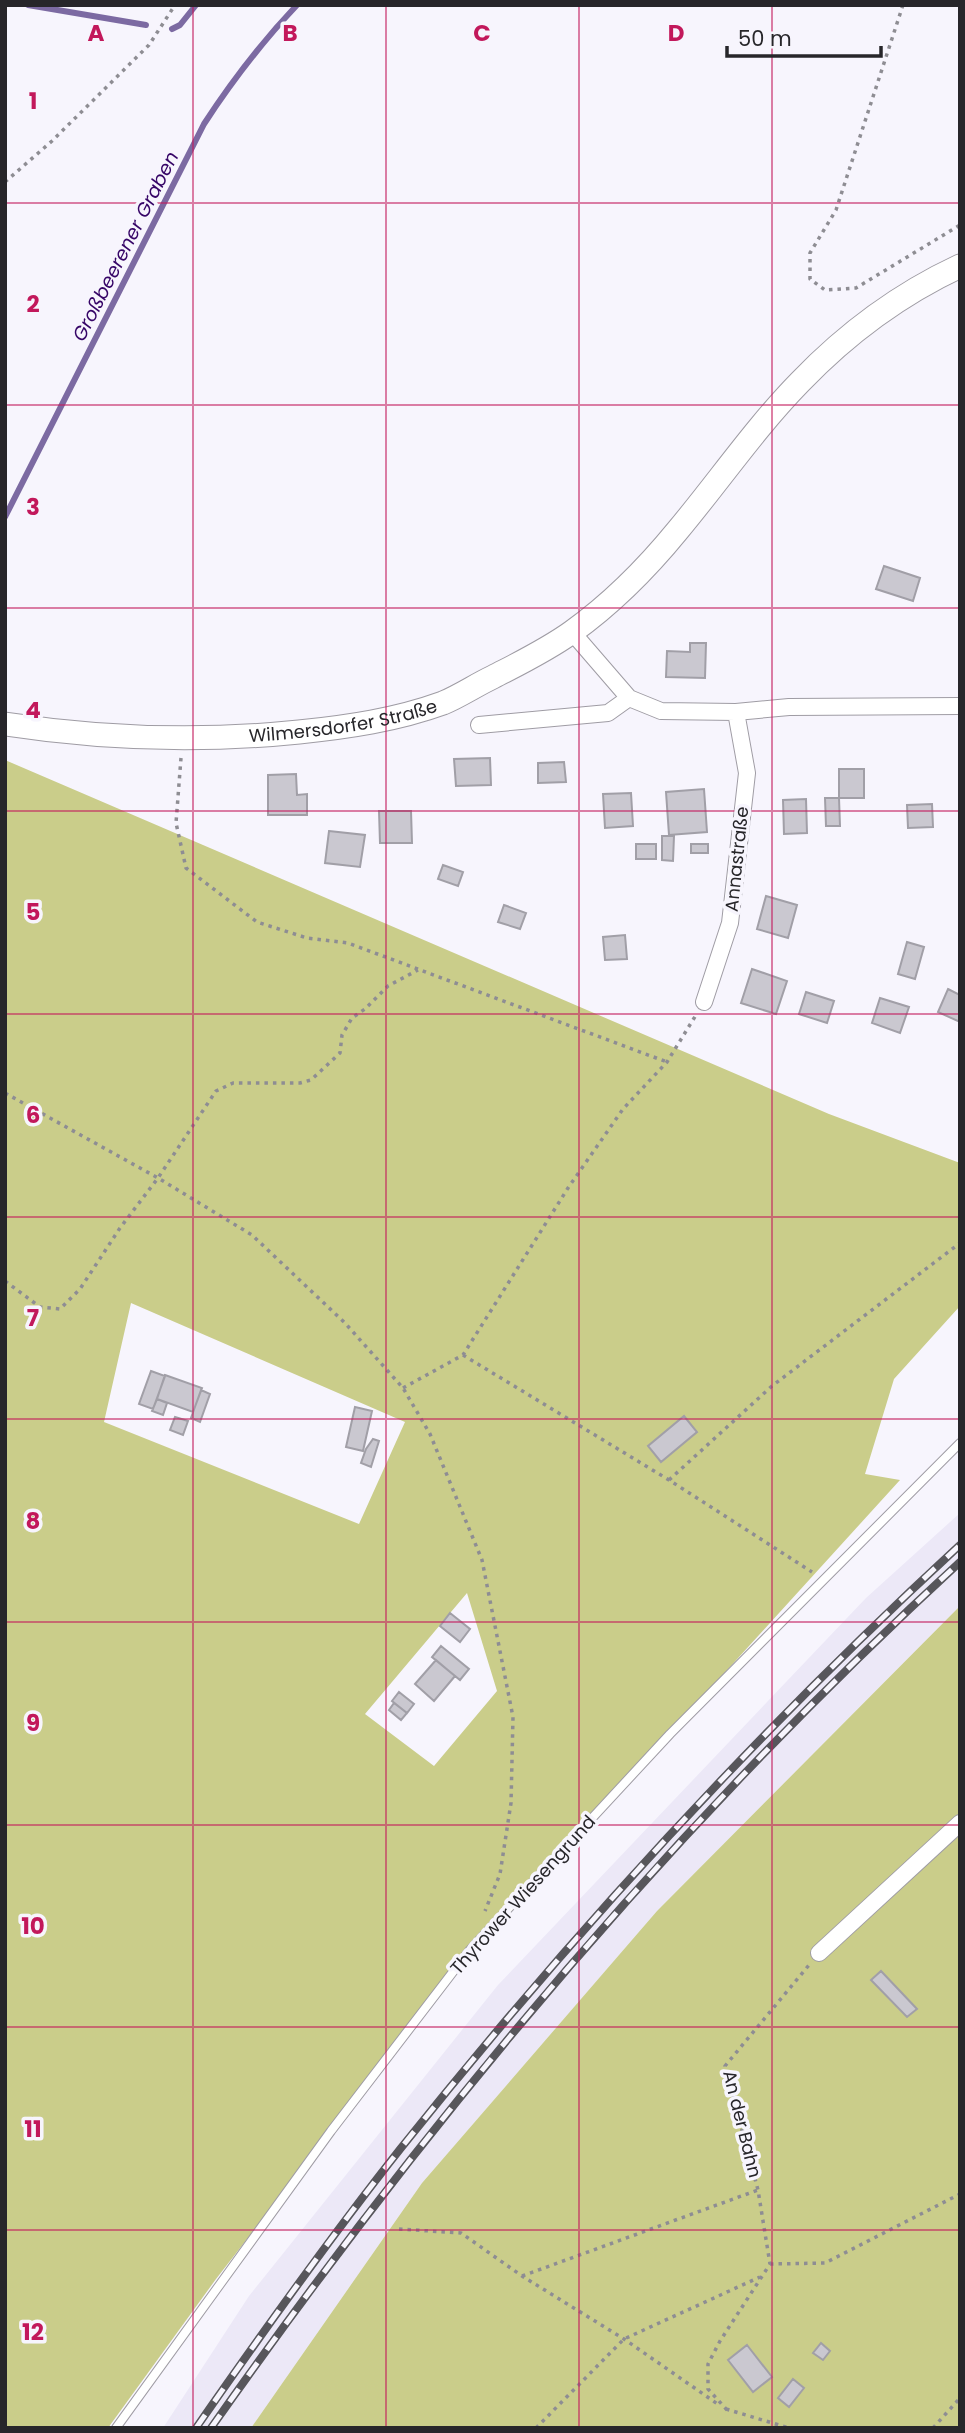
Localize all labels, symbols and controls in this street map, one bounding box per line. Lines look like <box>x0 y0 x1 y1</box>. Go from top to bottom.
scale bar <box>727 14 881 58</box>
text: A <box>88 17 105 49</box>
text: B <box>282 17 298 49</box>
text: C <box>473 17 491 49</box>
text: D <box>668 17 684 49</box>
text: 50 m <box>738 24 792 53</box>
text: 1 <box>29 85 37 117</box>
water label: Großbeerener Graben <box>66 147 185 346</box>
text: 2 <box>26 288 40 320</box>
text: 3 <box>26 491 40 523</box>
street label: Wilmersdorfer Straße <box>248 693 440 748</box>
text: 4 <box>25 694 41 726</box>
street label: Annastraße <box>719 805 754 913</box>
text: 5 <box>26 896 40 928</box>
text: 6 <box>26 1099 40 1131</box>
text: 7 <box>27 1302 39 1334</box>
text: 8 <box>26 1505 40 1537</box>
text: 9 <box>26 1707 40 1739</box>
street label: Thyrower Wiesengrund <box>444 1810 601 1980</box>
text: 10 <box>21 1910 45 1942</box>
street label: An der Bahn <box>717 2068 768 2180</box>
text: 11 <box>24 2113 42 2145</box>
text: 12 <box>22 2316 44 2348</box>

